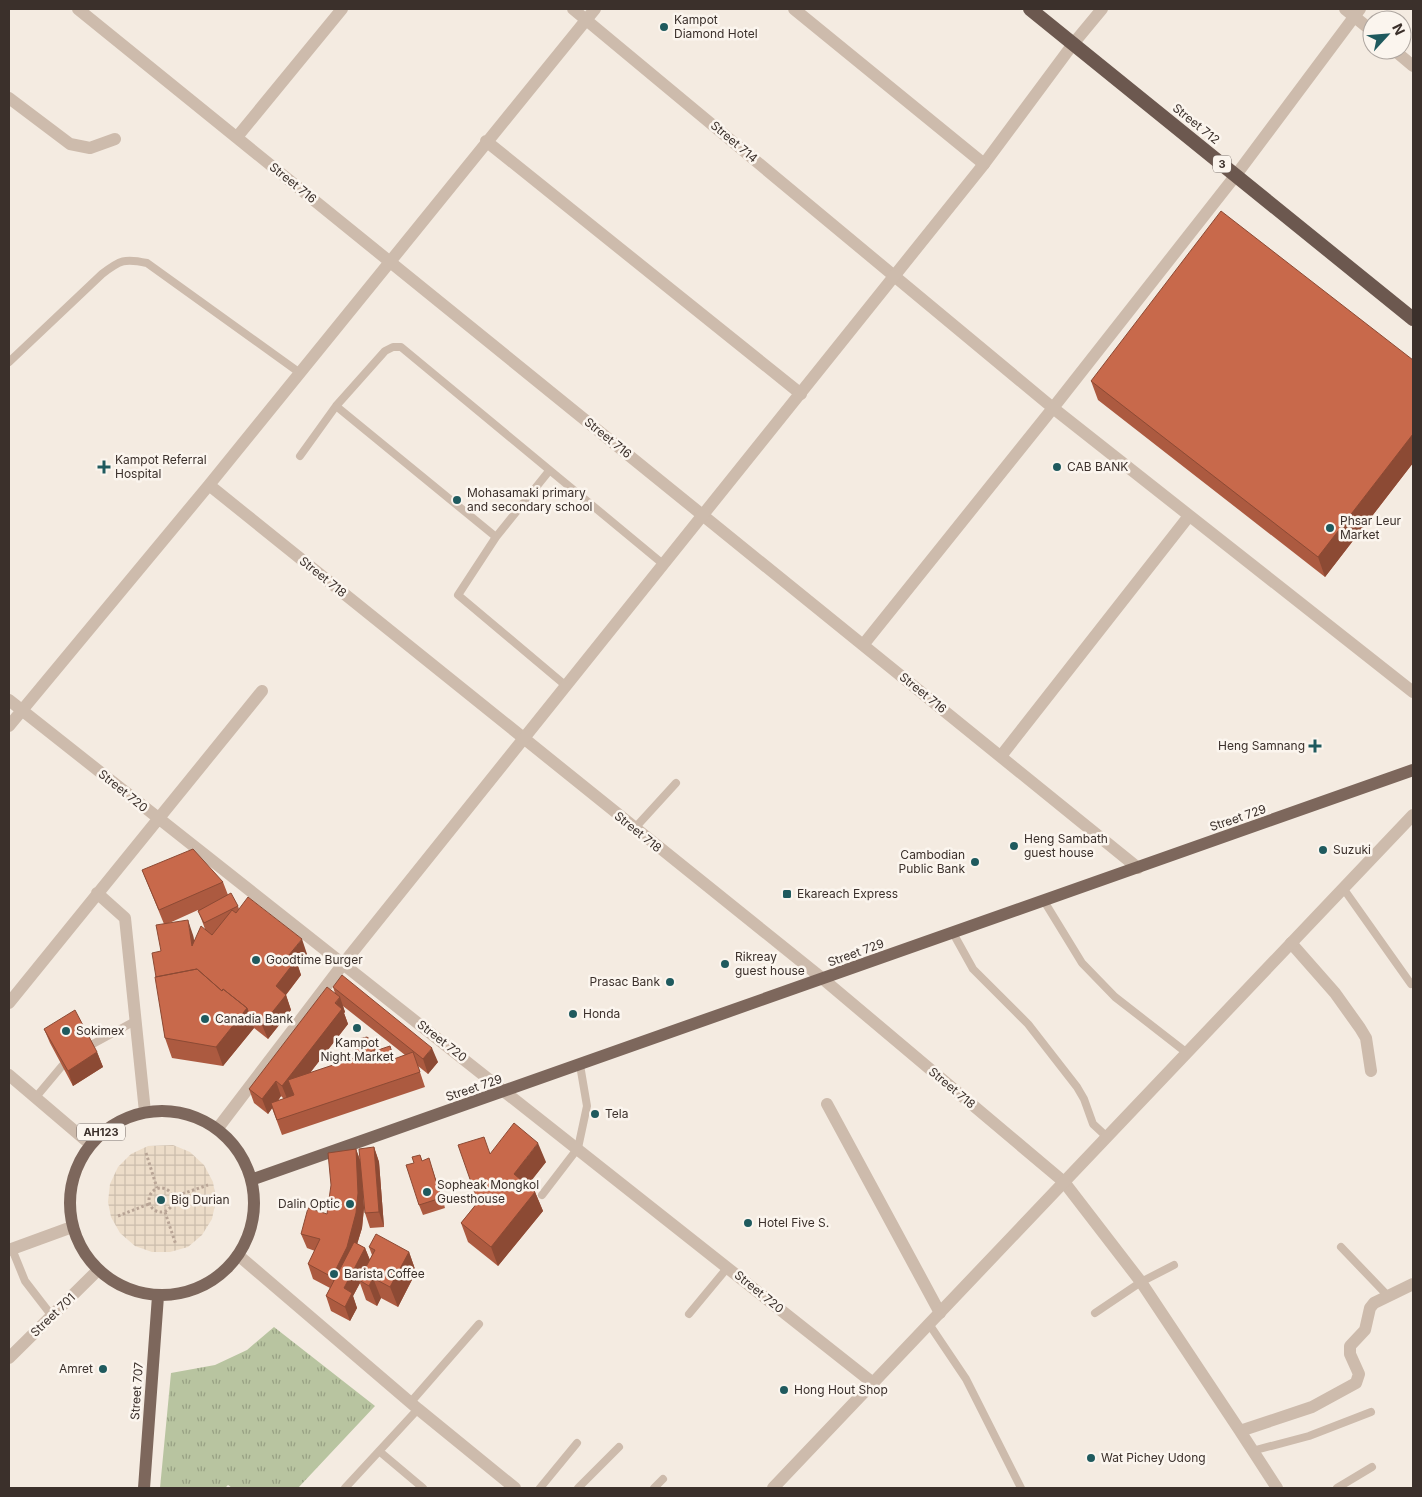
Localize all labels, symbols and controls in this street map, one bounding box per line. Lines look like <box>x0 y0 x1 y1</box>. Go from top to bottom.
north arrow <box>1362 10 1412 60</box>
place label: Kampot Diamond Hotel <box>674 12 758 41</box>
marker: Kampot Diamond Hotel <box>658 21 670 33</box>
text: N <box>1389 21 1409 38</box>
street label: Street 712 <box>1170 100 1223 147</box>
street label: Street 714 <box>708 118 761 166</box>
road number: 3 <box>1213 156 1231 172</box>
street label: Street 716 <box>267 159 320 206</box>
street label: Street 716 <box>582 414 635 461</box>
place label: Kampot Referral Hospital <box>115 452 207 481</box>
place label: CAB BANK <box>1067 459 1128 474</box>
marker: Kampot Referral Hospital <box>97 460 111 474</box>
marker: CAB BANK <box>1051 461 1063 473</box>
place label: Mohasamaki primary and secondary school <box>467 485 593 514</box>
marker: Mohasamaki primary and secondary school <box>451 494 463 506</box>
place label: Phsar Leur Market <box>1340 513 1402 542</box>
marker: Phsar Leur Market <box>1324 522 1336 534</box>
street label: Street 718 <box>297 553 350 600</box>
street label: Street 716 <box>897 669 950 716</box>
place label: Heng Samnang <box>1218 738 1305 753</box>
marker: Heng Samnang <box>1309 740 1321 752</box>
street label: Street 720 <box>96 766 151 815</box>
street label: Street 729 <box>1208 801 1268 834</box>
street label: Street 718 <box>612 808 665 855</box>
place label: Heng Sambath guest house <box>1024 831 1108 860</box>
marker: Heng Sambath guest house <box>1008 840 1020 852</box>
place label: Suzuki <box>1333 842 1371 857</box>
marker: Suzuki <box>1317 844 1329 856</box>
place label: Cambodian Public Bank <box>899 847 965 876</box>
marker: Cambodian Public Bank <box>969 856 981 868</box>
place label: Ekareach Express <box>797 886 898 901</box>
marker: Ekareach Express <box>781 888 793 900</box>
street label: Street 729 <box>826 935 886 970</box>
place label: Rikreay guest house <box>735 949 805 978</box>
place label: Goodtime Burger <box>266 952 363 967</box>
marker: Goodtime Burger <box>250 954 262 966</box>
marker: Rikreay guest house <box>719 958 731 970</box>
place label: Prasac Bank <box>590 974 660 989</box>
marker: Prasac Bank <box>664 976 676 988</box>
place label: Honda <box>583 1006 620 1021</box>
marker: Honda <box>567 1008 579 1020</box>
place label: Canadia Bank <box>215 1011 293 1026</box>
marker: Canadia Bank <box>199 1013 211 1025</box>
street label: Street 720 <box>414 1017 470 1065</box>
marker: Kampot Night Market <box>351 1022 363 1034</box>
place label: Sokimex <box>76 1023 125 1038</box>
marker: Sokimex <box>60 1025 72 1037</box>
place label: Kampot Night Market <box>320 1035 394 1064</box>
street label: Street 718 <box>926 1064 979 1111</box>
street label: Street 729 <box>444 1071 504 1104</box>
place label: Tela <box>605 1106 628 1121</box>
marker: Tela <box>589 1108 601 1120</box>
road number: AH123 <box>77 1124 125 1140</box>
place label: Sopheak Mongkol Guesthouse <box>437 1177 539 1206</box>
marker: Sopheak Mongkol Guesthouse <box>421 1186 433 1198</box>
place label: Big Durian <box>171 1192 230 1207</box>
marker: Big Durian <box>155 1194 167 1206</box>
place label: Dalin Optic <box>278 1196 340 1211</box>
marker: Dalin Optic <box>344 1198 356 1210</box>
place label: Hotel Five S. <box>758 1215 829 1230</box>
marker: Hotel Five S. <box>742 1217 754 1229</box>
place label: Barista Coffee <box>344 1266 425 1281</box>
street label: Street 720 <box>732 1267 787 1316</box>
marker: Barista Coffee <box>328 1268 340 1280</box>
street label: Street 701 <box>27 1290 78 1340</box>
place label: Amret <box>59 1361 93 1376</box>
street label: Street 707 <box>127 1361 146 1420</box>
marker: Amret <box>97 1363 109 1375</box>
place label: Hong Hout Shop <box>794 1382 888 1397</box>
marker: Hong Hout Shop <box>778 1384 790 1396</box>
place label: Wat Pichey Udong <box>1101 1450 1206 1465</box>
marker: Wat Pichey Udong <box>1085 1452 1097 1464</box>

